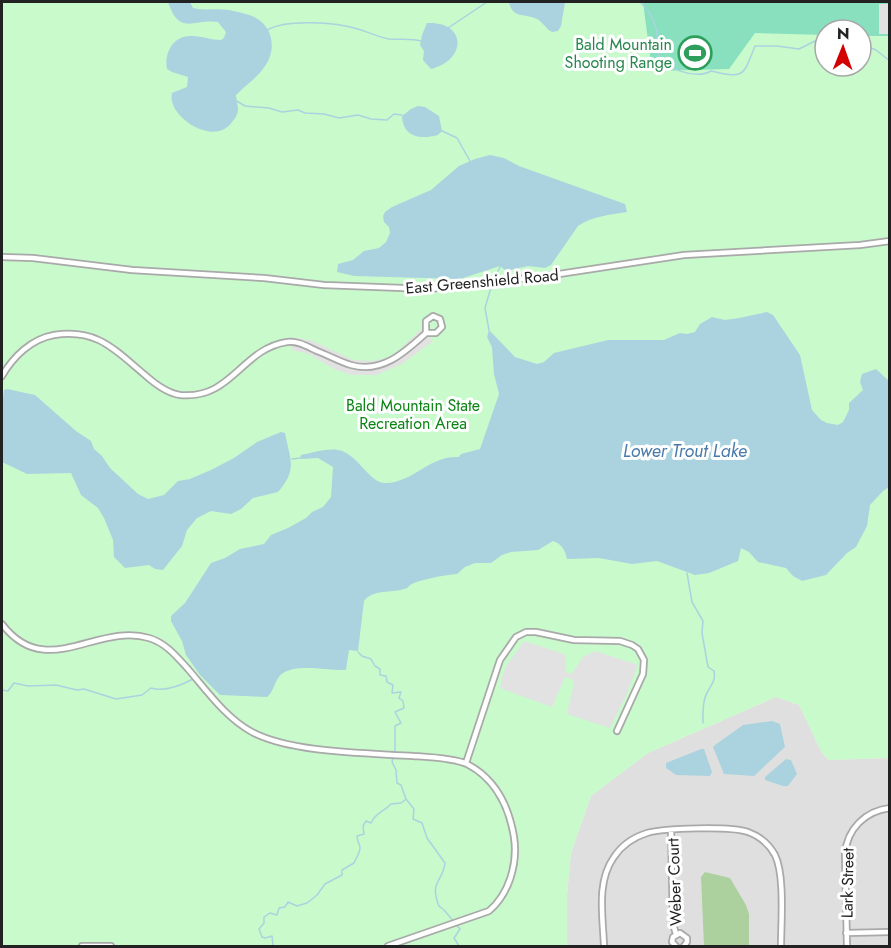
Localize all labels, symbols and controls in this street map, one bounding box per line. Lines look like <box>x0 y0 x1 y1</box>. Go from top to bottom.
north arrow <box>813 18 873 78</box>
text: N <box>837 22 850 45</box>
place label: Bald Mountain Shooting Range <box>565 33 672 74</box>
sports icon: Bald Mountain Shooting Range <box>677 35 713 71</box>
street label: East Greenshield Road <box>405 263 559 300</box>
park label: Bald Mountain State Recreation Area <box>346 394 480 435</box>
water label: Lower Trout Lake <box>623 438 747 464</box>
street label: Weber Court <box>661 838 688 926</box>
street label: Lark Street <box>835 847 860 918</box>

